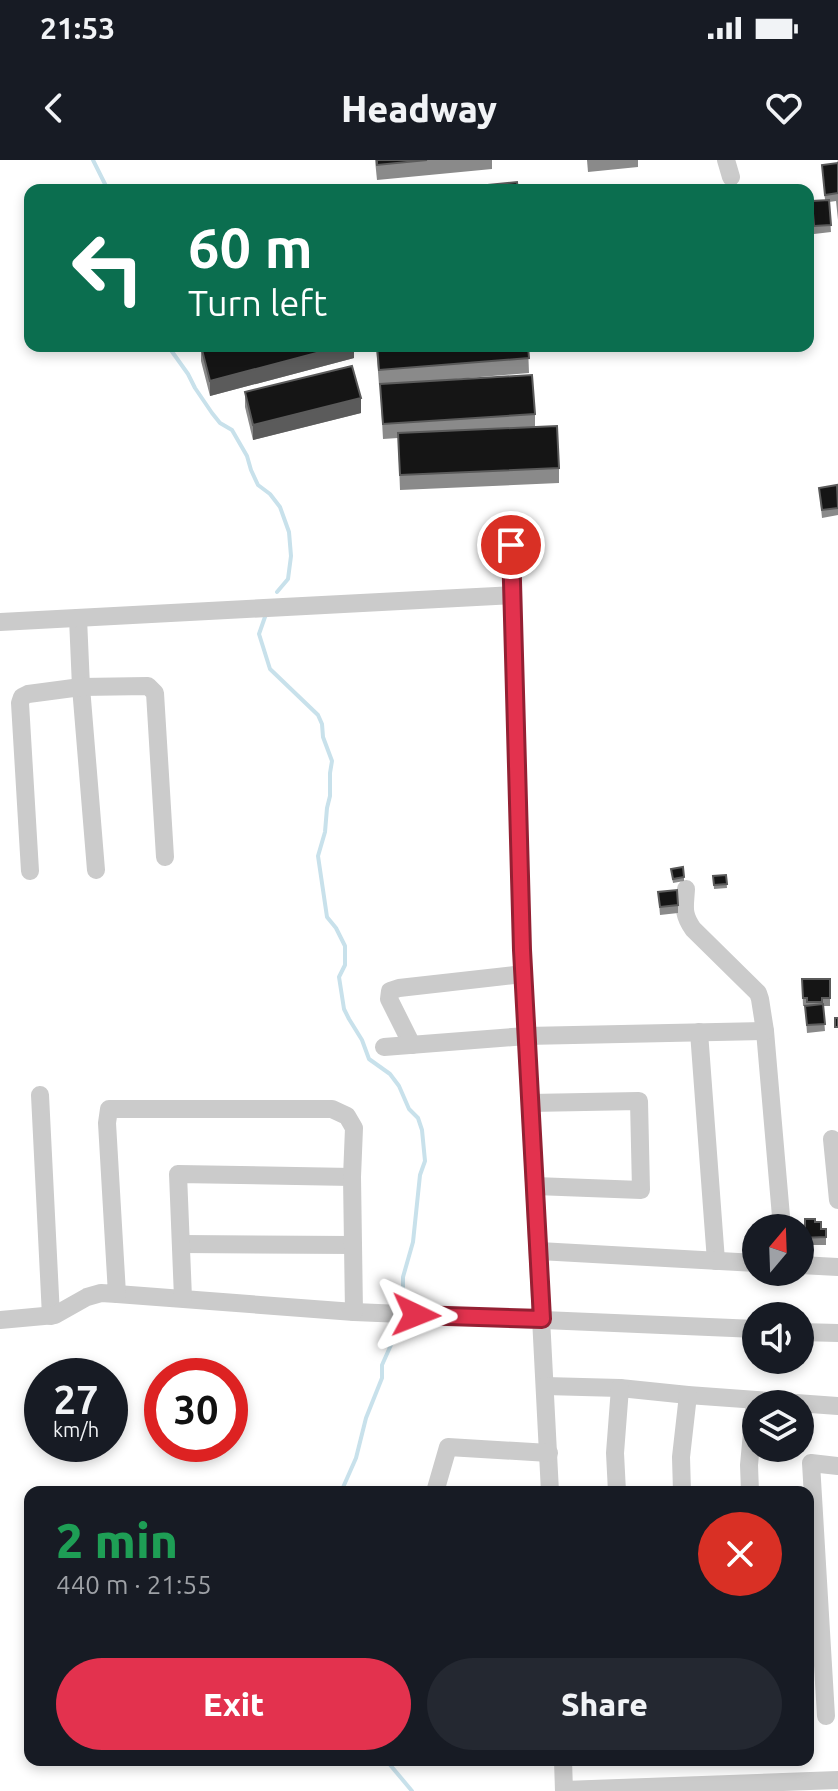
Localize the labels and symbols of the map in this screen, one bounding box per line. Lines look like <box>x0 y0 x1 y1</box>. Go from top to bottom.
pin <box>477 511 545 579</box>
north arrow <box>742 1214 814 1286</box>
position arrow <box>374 1273 458 1357</box>
speed limit sign: 30 <box>144 1358 248 1462</box>

